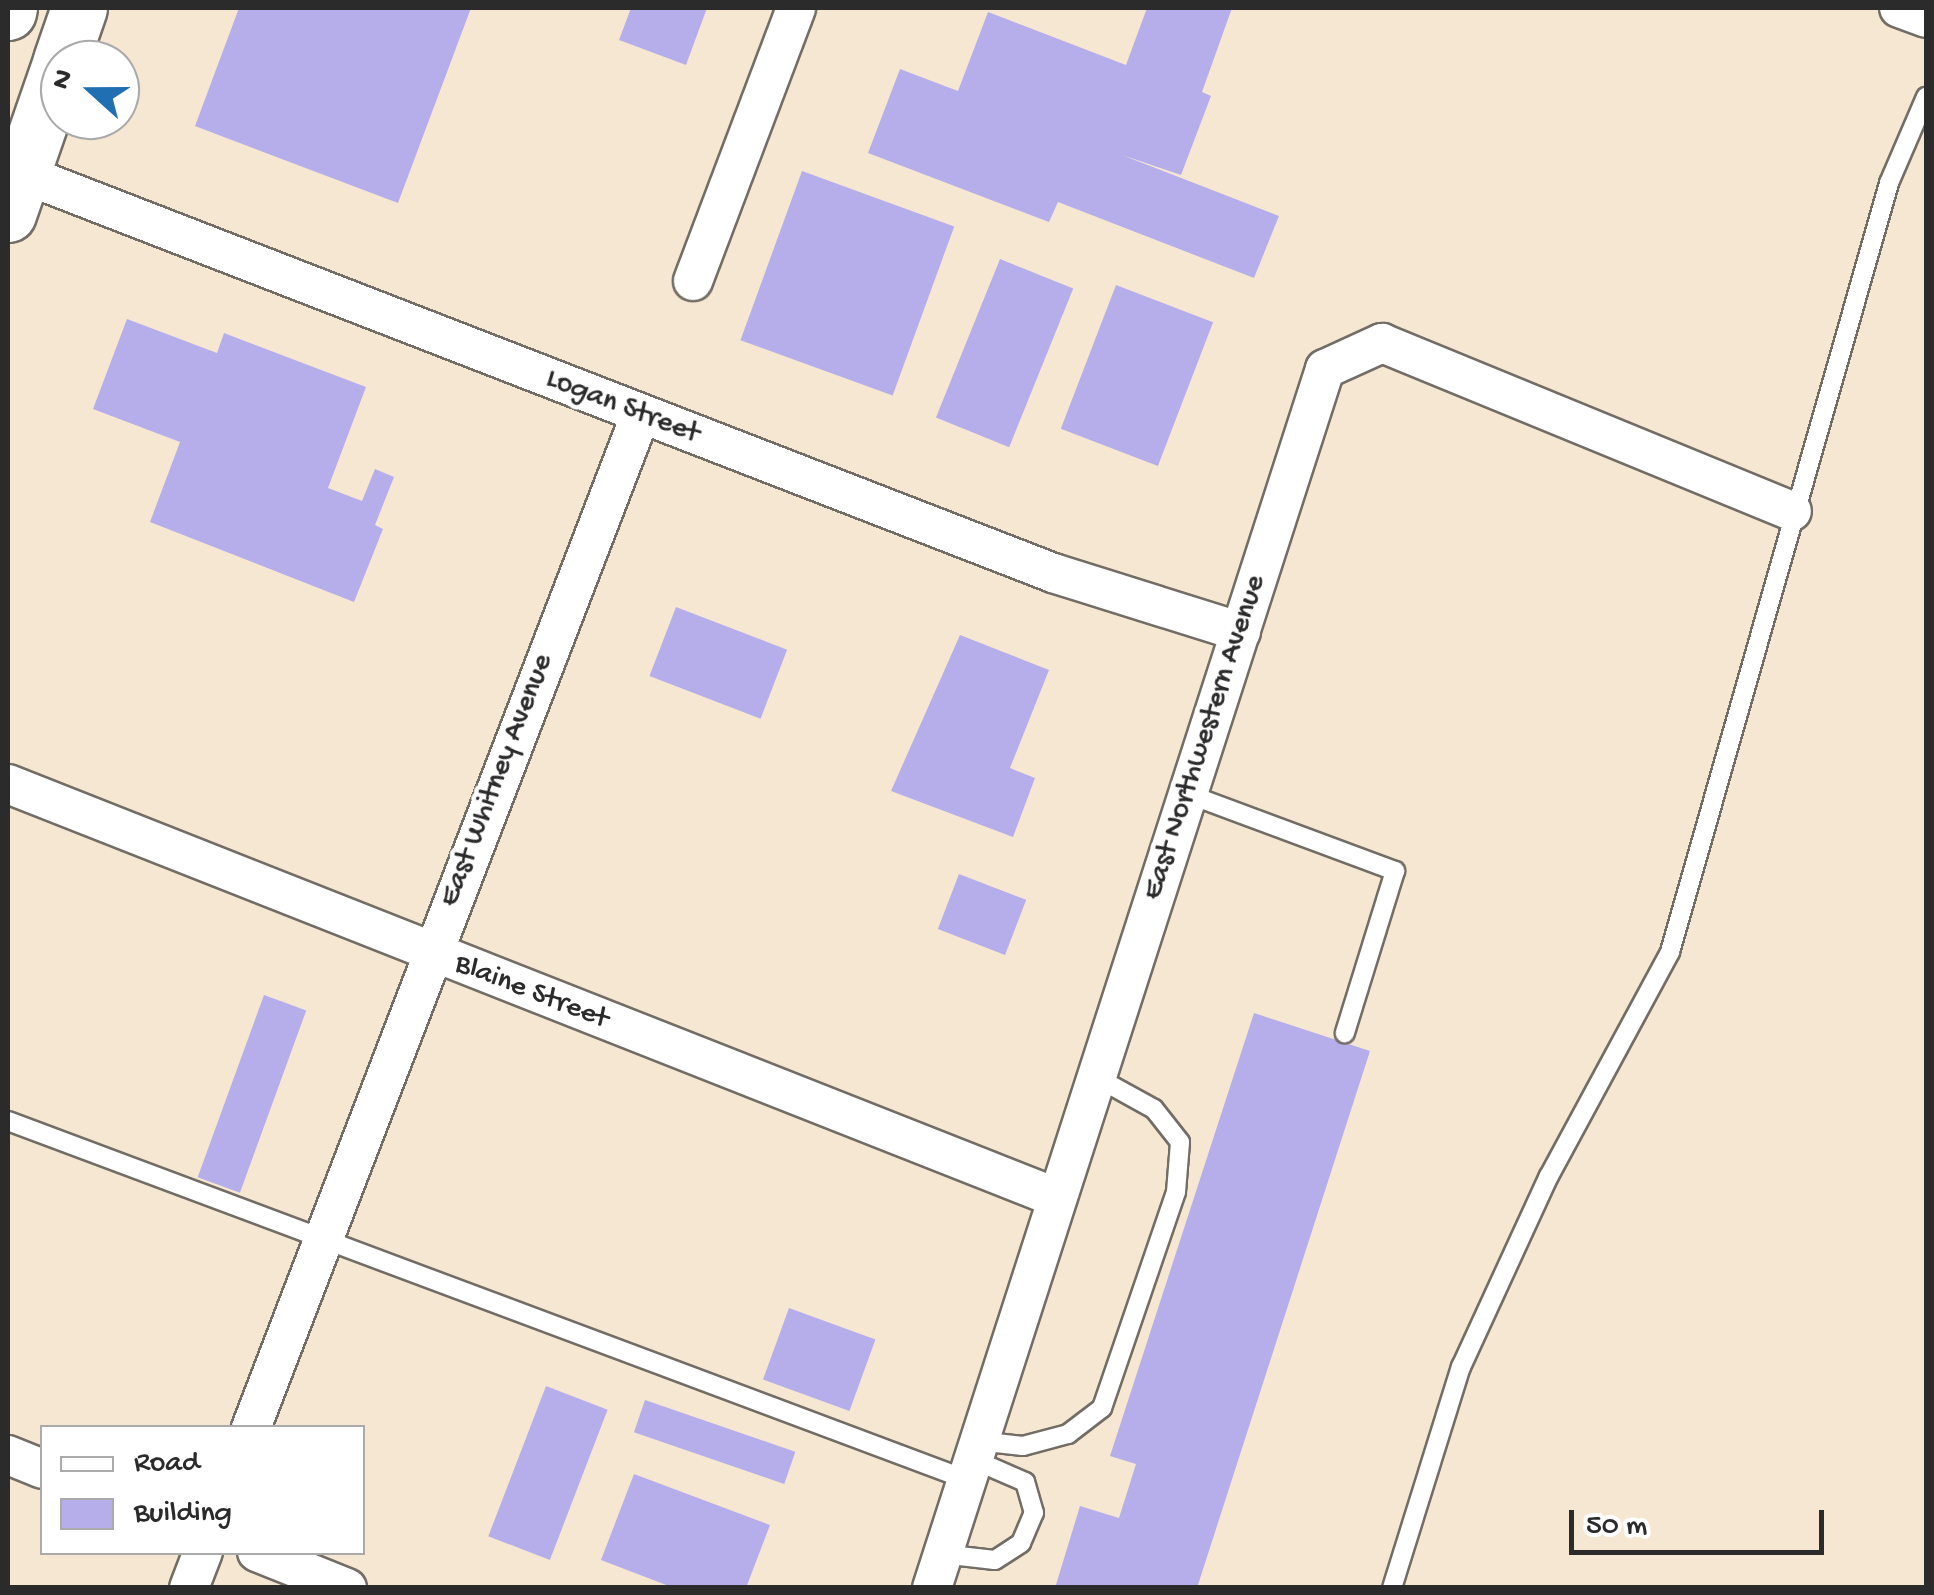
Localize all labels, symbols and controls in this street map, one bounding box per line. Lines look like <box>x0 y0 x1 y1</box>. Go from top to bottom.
north arrow <box>40 40 140 140</box>
text: N <box>45 65 82 94</box>
street label: Logan Street <box>540 362 704 454</box>
street label: East Northwestern Avenue <box>1136 571 1276 905</box>
street label: East Whitney Avenue <box>433 649 563 913</box>
street label: Blaine Street <box>449 947 613 1039</box>
legend <box>40 1425 365 1555</box>
text: Road <box>134 1447 200 1482</box>
scale bar <box>1574 1490 1829 1552</box>
text: Building <box>134 1497 232 1532</box>
text: 50 m <box>1586 1510 1647 1545</box>

